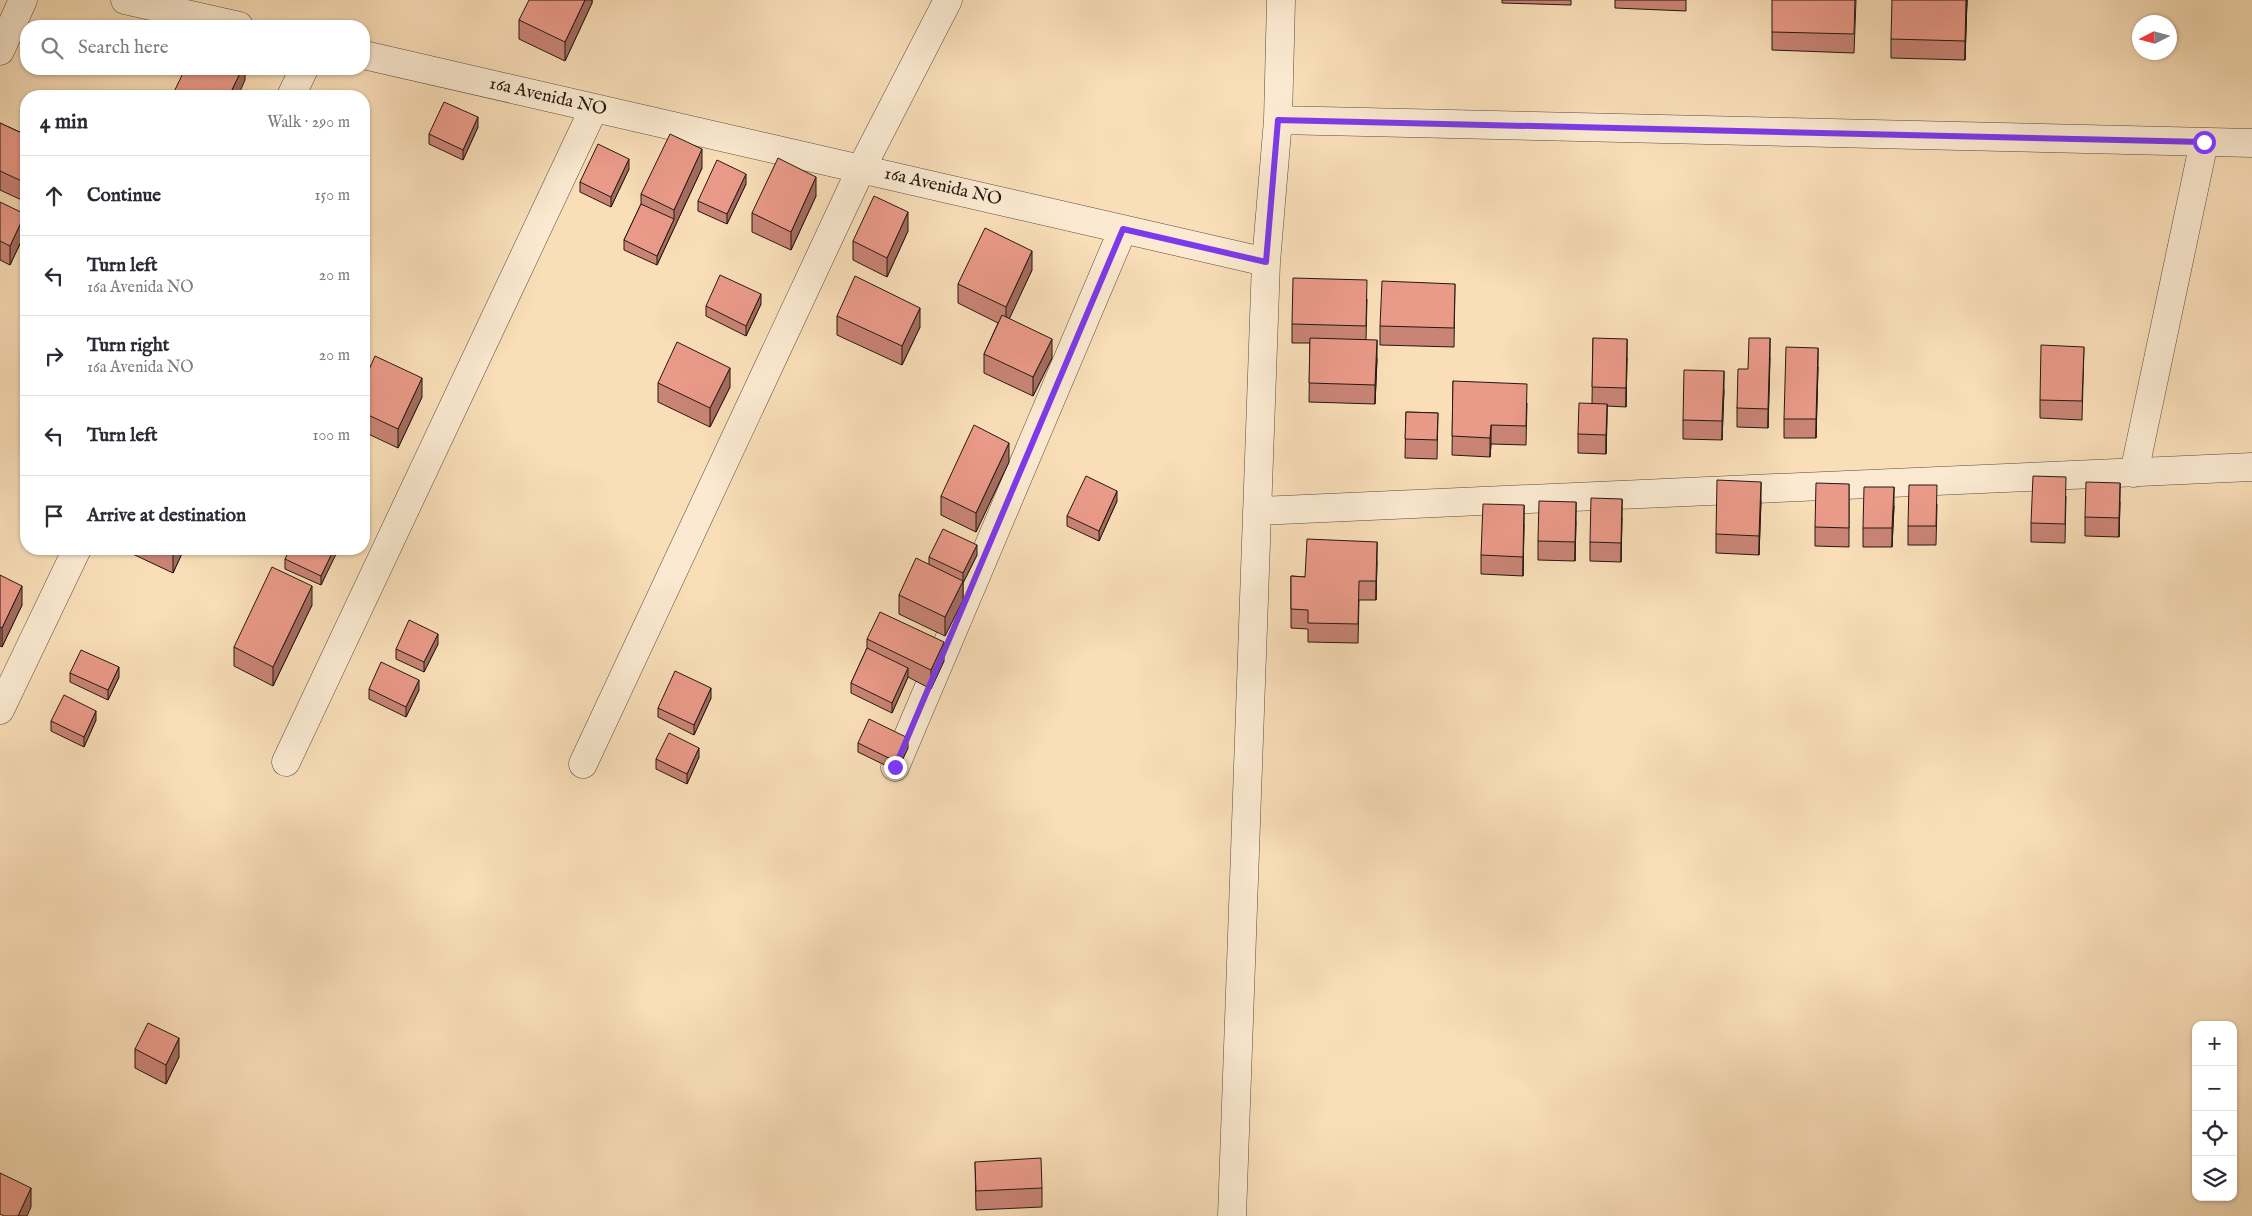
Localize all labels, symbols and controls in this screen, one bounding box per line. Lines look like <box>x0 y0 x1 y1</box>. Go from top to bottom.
north arrow <box>2132 15 2177 60</box>
search box <box>20 20 370 75</box>
icon: search <box>38 34 66 62</box>
text: Search here <box>78 36 169 60</box>
street label: 16a Avenida NO <box>487 72 609 122</box>
text: 4 min <box>40 109 88 136</box>
text: Walk · 290 m <box>267 113 350 133</box>
route start <box>2193 131 2216 154</box>
street label: 16a Avenida NO <box>882 162 1004 212</box>
icon: ahead <box>40 182 68 210</box>
text: Continue <box>87 184 161 208</box>
text: 150 m <box>315 186 350 206</box>
text: Turn left <box>87 254 158 278</box>
icon: left <box>40 262 68 290</box>
text: 20 m <box>319 266 350 286</box>
text: 16a Avenida NO <box>87 278 194 298</box>
text: Turn right <box>87 334 169 358</box>
icon: right <box>40 342 68 370</box>
text: 20 m <box>319 346 350 366</box>
text: 16a Avenida NO <box>87 358 194 378</box>
icon: left <box>40 422 68 450</box>
text: Turn left <box>87 424 158 448</box>
text: 100 m <box>313 426 350 446</box>
icon: arrive <box>40 502 68 530</box>
text: Arrive at destination <box>87 504 246 528</box>
route end <box>884 756 907 779</box>
map controls <box>2192 1021 2237 1201</box>
button: + <box>2192 1021 2237 1066</box>
button: − <box>2192 1066 2237 1111</box>
button: locate <box>2192 1111 2237 1156</box>
button: layers <box>2192 1156 2237 1201</box>

